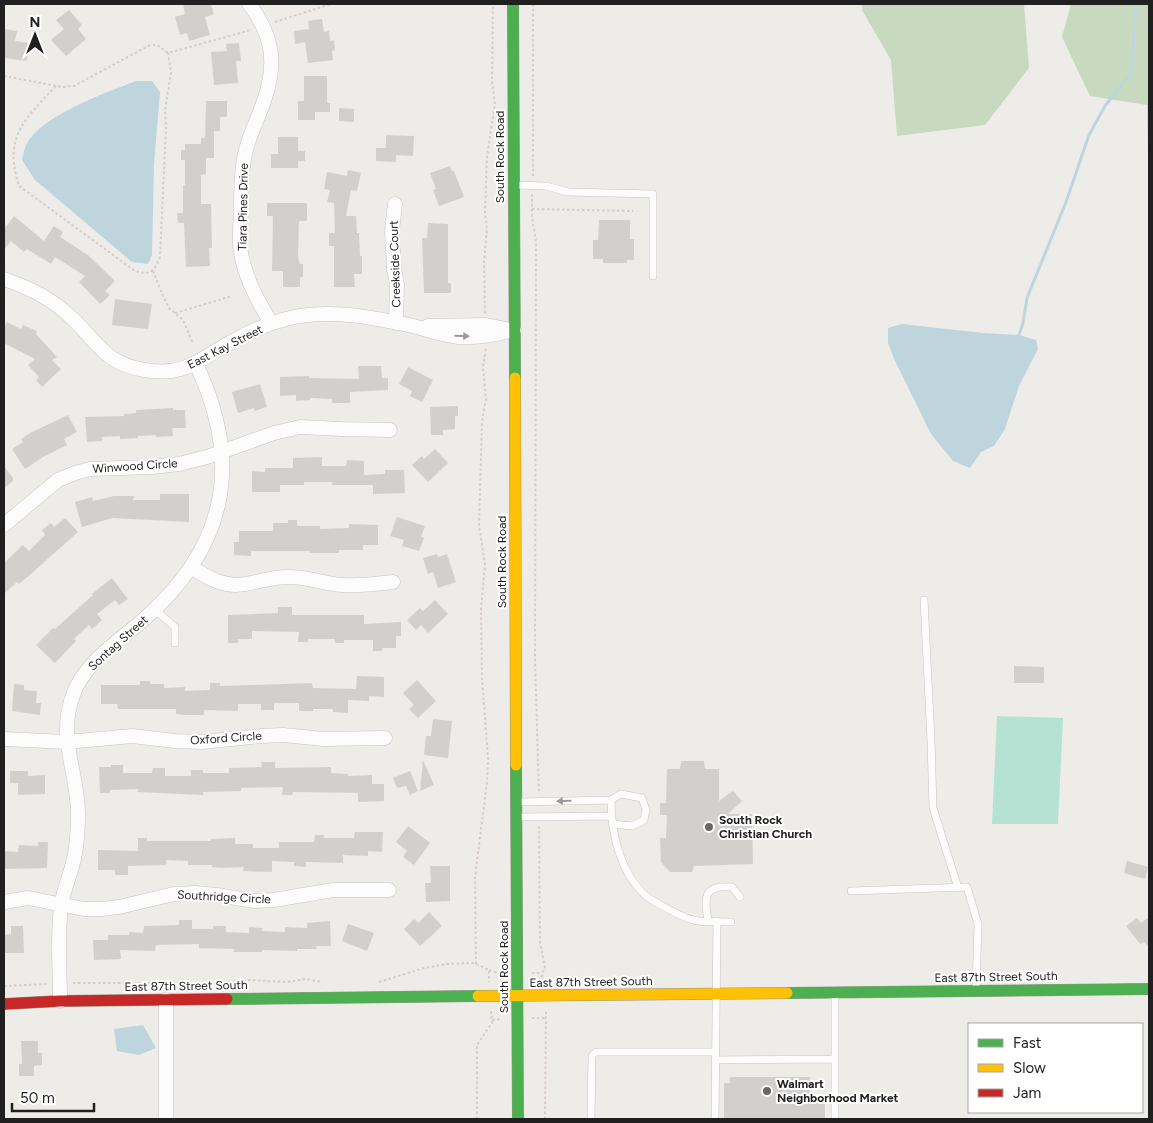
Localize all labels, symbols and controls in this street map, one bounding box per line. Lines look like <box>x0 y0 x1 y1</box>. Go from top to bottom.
north arrow <box>10 10 60 60</box>
text: N <box>30 14 40 31</box>
street label: South Rock Road <box>493 111 507 203</box>
street label: Tiara Pines Drive <box>235 162 251 251</box>
street label: Creekside Court <box>386 220 404 308</box>
street label: East Kay Street <box>185 322 265 372</box>
one-way arrow <box>454 333 470 341</box>
street label: Winwood Circle <box>92 456 178 476</box>
street label: South Rock Road <box>495 516 509 608</box>
street label: Sontag Street <box>85 612 151 673</box>
street label: Oxford Circle <box>190 728 263 747</box>
one-way arrow <box>556 797 572 805</box>
place label: South Rock Christian Church <box>719 813 812 841</box>
marker: South Rock Christian Church <box>703 821 715 833</box>
street label: Southridge Circle <box>177 888 272 906</box>
street label: South Rock Road <box>497 921 511 1013</box>
street label: East 87th Street South <box>934 969 1058 985</box>
street label: East 87th Street South <box>529 974 653 990</box>
street label: East 87th Street South <box>124 978 248 994</box>
legend <box>968 1023 1143 1113</box>
text: Fast <box>1013 1034 1042 1052</box>
text: Slow <box>1013 1059 1046 1077</box>
place label: Walmart Neighborhood Market <box>777 1077 899 1105</box>
scale bar <box>12 1080 95 1112</box>
text: Jam <box>1013 1084 1041 1102</box>
marker: Walmart Neighborhood Market <box>761 1085 773 1097</box>
text: 50 m <box>20 1089 55 1107</box>

